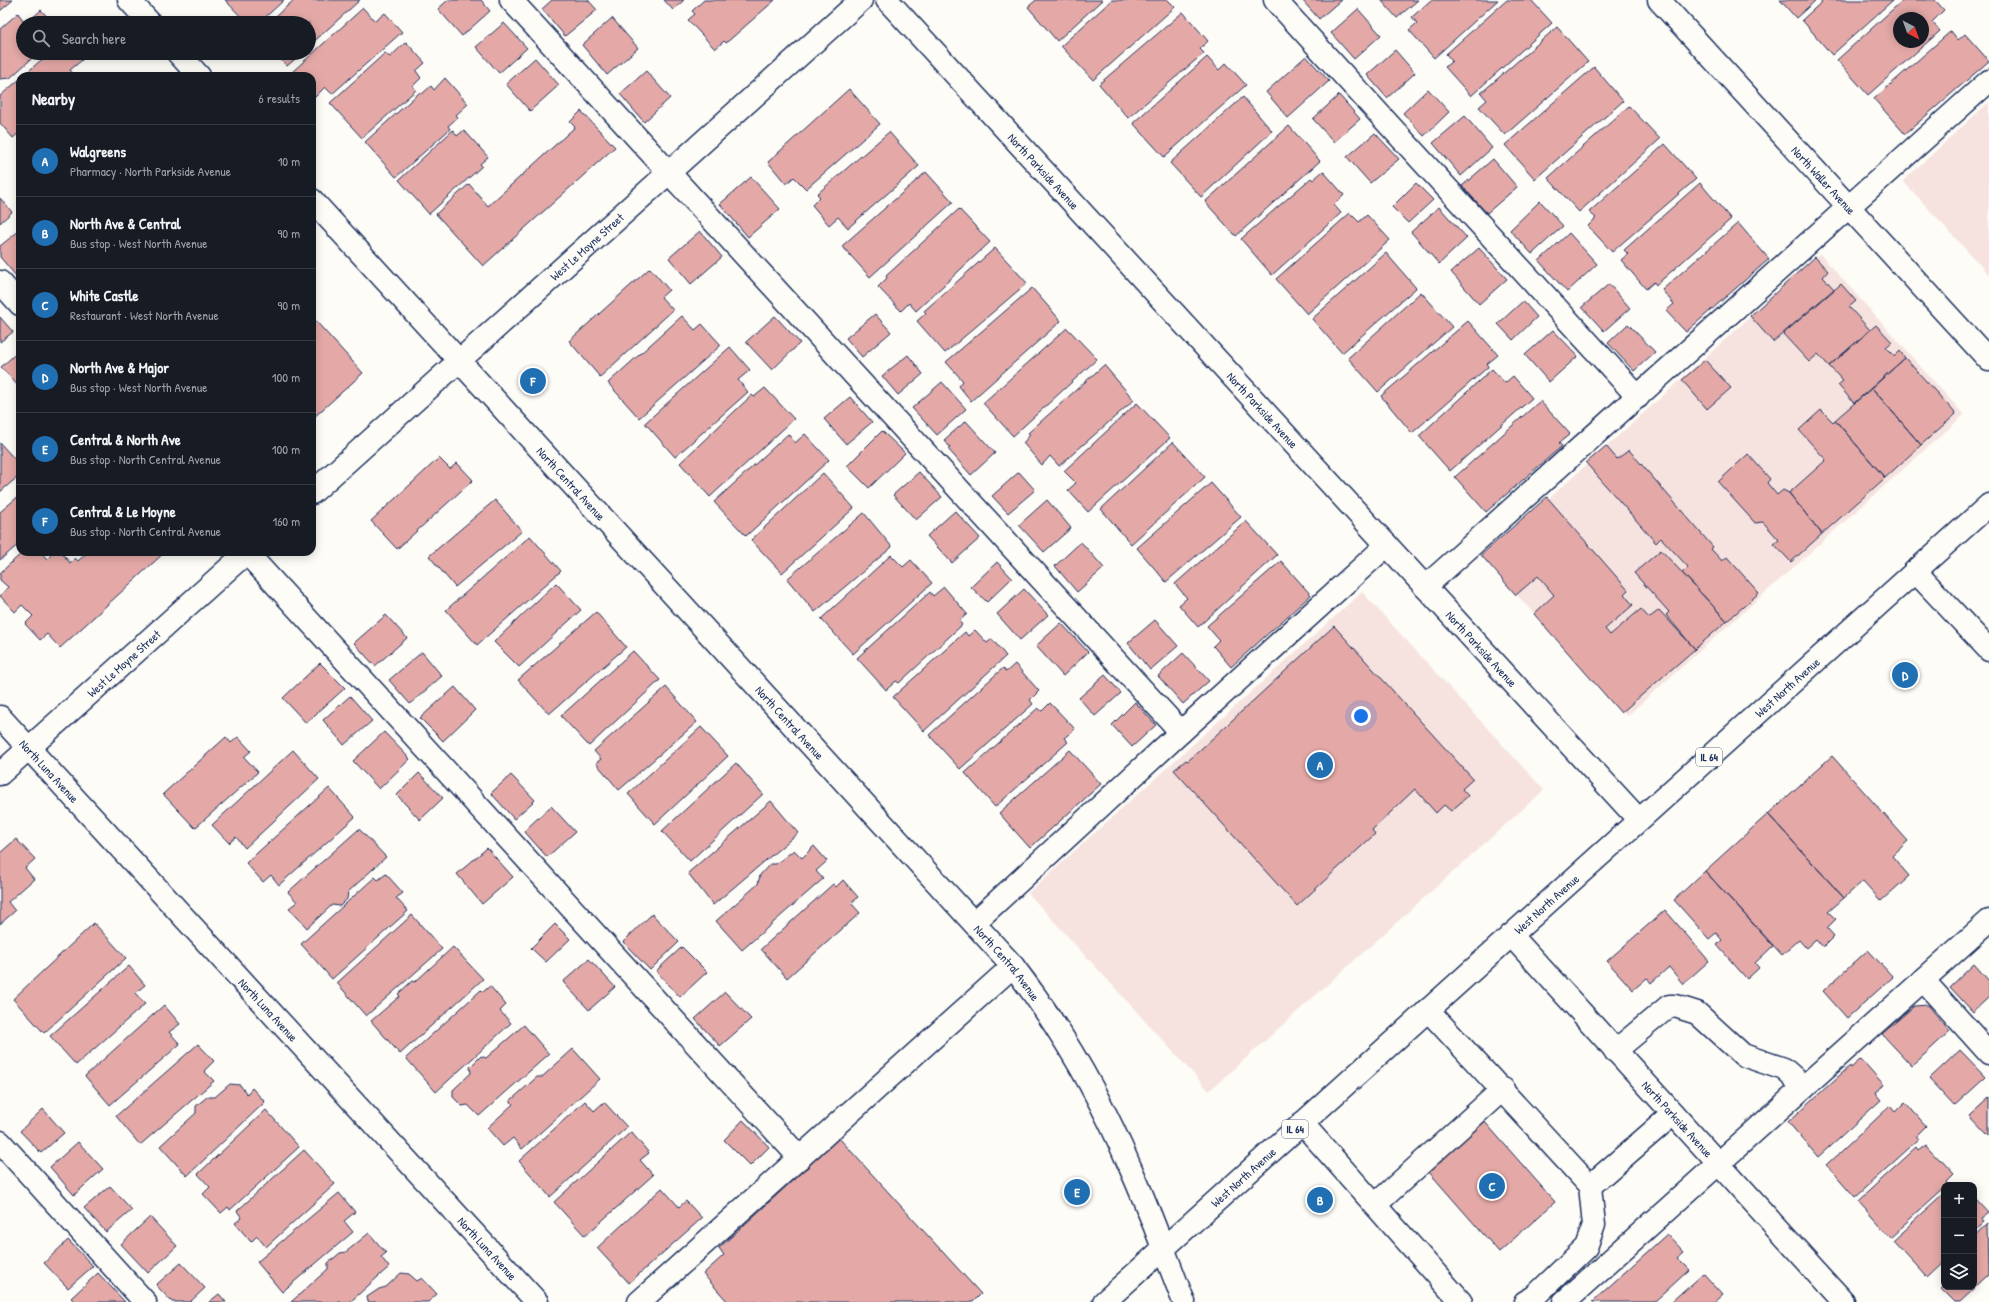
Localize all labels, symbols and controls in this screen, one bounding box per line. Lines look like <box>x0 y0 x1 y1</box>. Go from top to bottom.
north arrow <box>1893 12 1929 48</box>
search box <box>16 16 316 60</box>
icon: search <box>30 27 52 49</box>
text: Search here <box>62 28 126 49</box>
text: Nearby <box>32 87 75 110</box>
text: 6 results <box>259 89 300 107</box>
street label: North Parkside Avenue <box>1004 129 1083 213</box>
text: Walgreens <box>70 141 126 162</box>
street label: North Waller Avenue <box>1788 142 1860 218</box>
text: A <box>42 152 48 170</box>
text: 10 m <box>278 152 300 170</box>
text: Pharmacy · North Parkside Avenue <box>70 162 231 180</box>
street label: West Le Moyne Street <box>546 208 628 284</box>
text: North Ave & Central <box>70 213 181 234</box>
text: B <box>42 224 48 242</box>
text: 90 m <box>278 224 300 242</box>
text: Bus stop · West North Avenue <box>70 234 207 252</box>
text: White Castle <box>70 285 138 306</box>
text: C <box>41 296 49 314</box>
text: 90 m <box>278 296 300 314</box>
text: Restaurant · West North Avenue <box>70 306 219 324</box>
text: North Ave & Major <box>70 357 169 378</box>
pin: F <box>520 366 546 396</box>
text: D <box>42 368 48 386</box>
text: 100 m <box>272 368 300 386</box>
street label: North Parkside Avenue <box>1223 368 1302 452</box>
text: Bus stop · West North Avenue <box>70 378 207 396</box>
text: Central & North Ave <box>70 429 181 450</box>
text: E <box>42 440 48 458</box>
text: 100 m <box>272 440 300 458</box>
street label: North Central Avenue <box>533 443 610 524</box>
text: Bus stop · North Central Avenue <box>70 450 221 468</box>
text: Central & Le Moyne <box>70 501 176 522</box>
text: F <box>43 512 47 530</box>
text: 160 m <box>272 512 300 530</box>
text: Bus stop · North Central Avenue <box>70 522 221 540</box>
street label: North Parkside Avenue <box>1442 607 1521 691</box>
street label: West Le Moyne Street <box>83 625 165 701</box>
street label: West North Avenue <box>1751 653 1823 721</box>
pin: D <box>1892 660 1918 690</box>
street label: North Central Avenue <box>752 682 828 763</box>
your location <box>1351 706 1371 726</box>
street label: North Luna Avenue <box>16 735 83 806</box>
road number: IL 64 <box>1696 748 1722 766</box>
pin: A <box>1307 750 1333 780</box>
street label: West North Avenue <box>1510 870 1582 938</box>
street label: North Central Avenue <box>971 921 1044 1004</box>
street label: North Luna Avenue <box>235 974 302 1045</box>
street label: North Parkside Avenue <box>1638 1077 1717 1161</box>
road number: IL 64 <box>1282 1120 1308 1138</box>
street label: West North Avenue <box>1207 1143 1279 1211</box>
pin: C <box>1479 1171 1505 1201</box>
pin: E <box>1064 1177 1090 1207</box>
map controls <box>1941 1182 1977 1290</box>
button: + <box>1941 1182 1977 1218</box>
pin: B <box>1307 1185 1333 1215</box>
street label: North Luna Avenue <box>454 1213 521 1284</box>
button: − <box>1941 1218 1977 1254</box>
button: layers <box>1941 1254 1977 1290</box>

